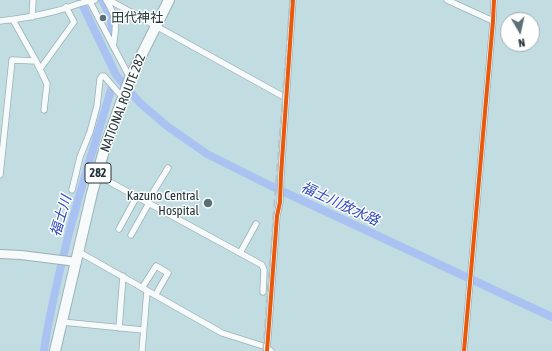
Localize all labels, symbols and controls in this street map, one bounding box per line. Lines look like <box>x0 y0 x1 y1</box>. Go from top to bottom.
place label: 田代神社 <box>111 10 163 26</box>
north arrow <box>500 12 540 52</box>
marker: 田代神社 <box>98 13 108 23</box>
text: N <box>518 36 526 49</box>
street label: NATIONAL ROUTE 282 <box>97 52 149 154</box>
road number: 282 <box>85 163 111 183</box>
water label: 福士川放水路 <box>298 179 382 229</box>
place label: Kazuno Central Hospital <box>127 188 199 219</box>
water label: 福士川 <box>47 193 75 239</box>
marker: Kazuno Central Hospital <box>202 197 214 209</box>

